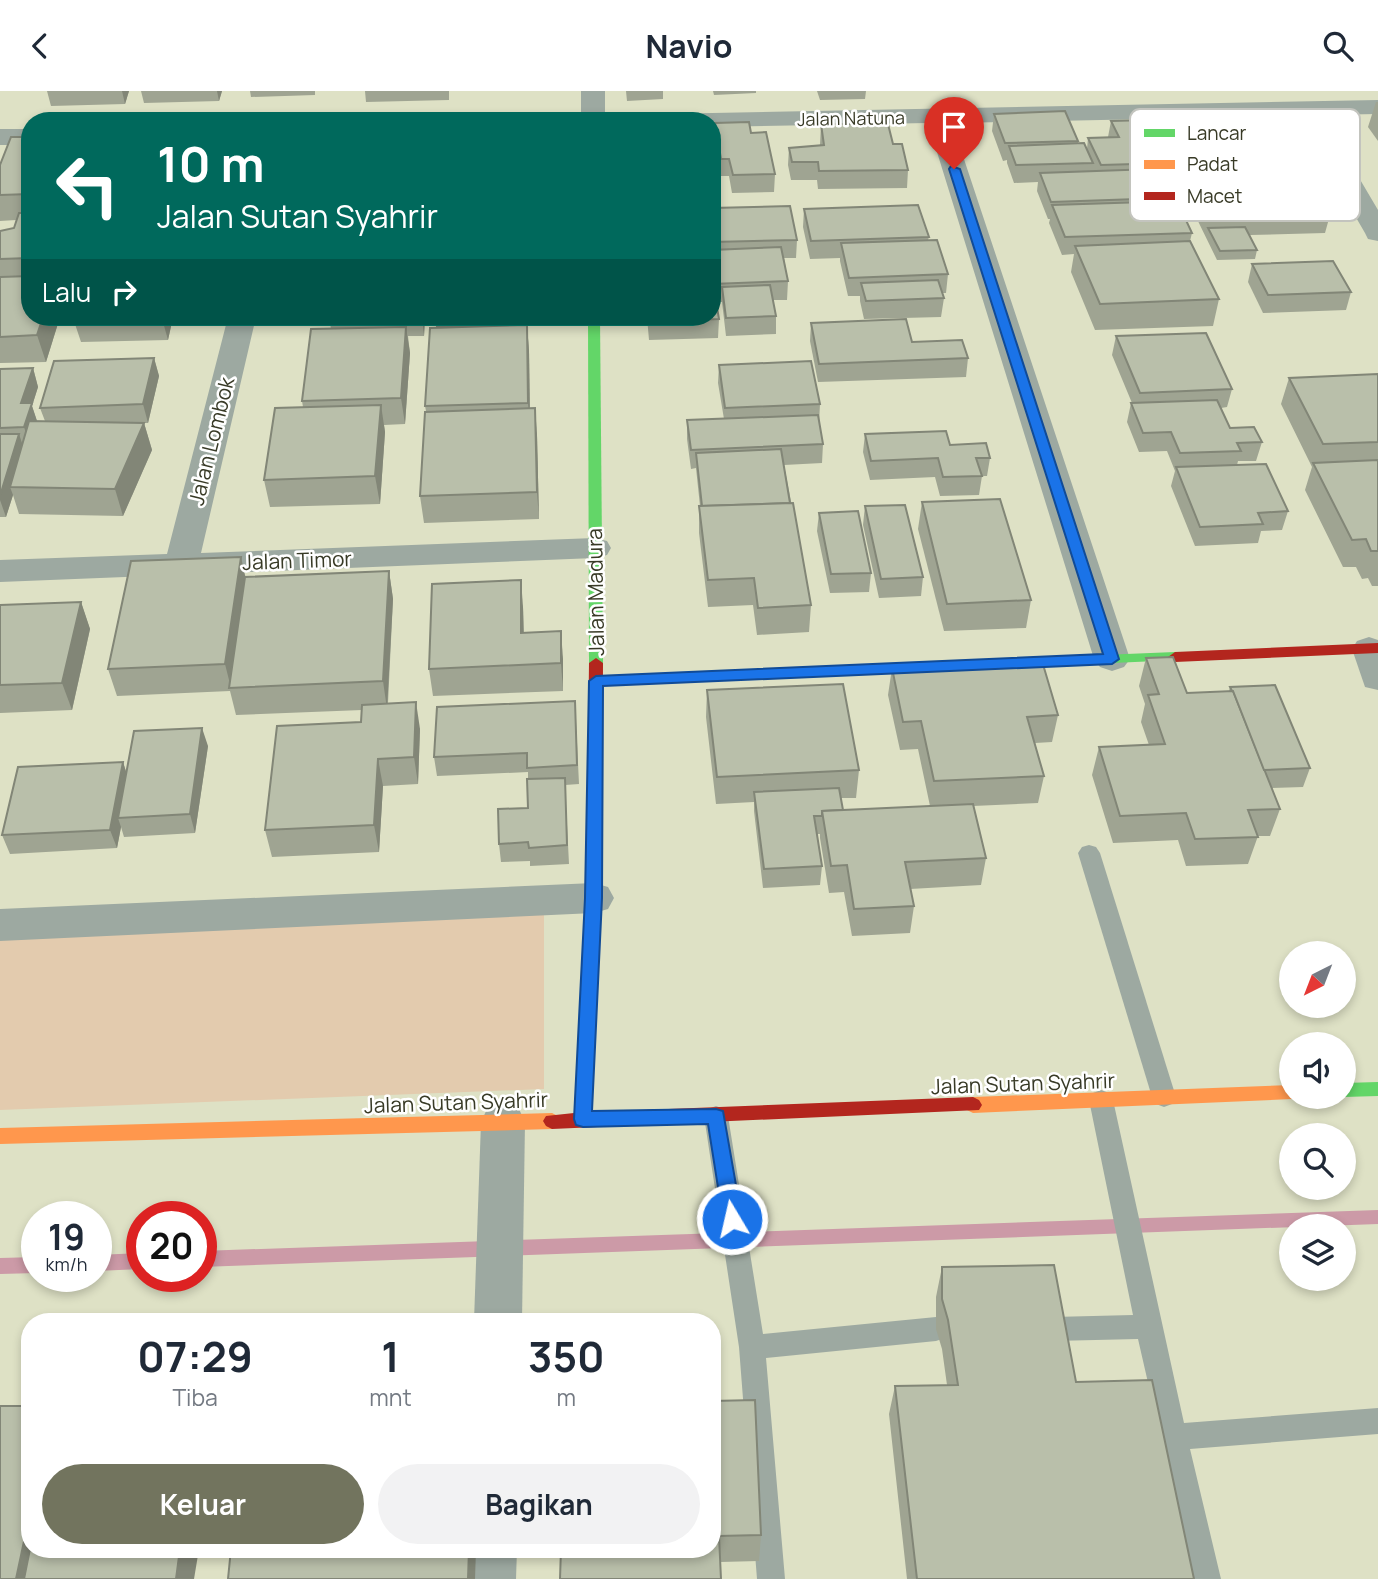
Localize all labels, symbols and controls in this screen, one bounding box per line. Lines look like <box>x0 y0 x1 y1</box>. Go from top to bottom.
text: Navio <box>645 24 733 68</box>
icon: back <box>21 27 59 65</box>
icon: search <box>1319 27 1357 65</box>
pin <box>924 97 984 169</box>
street label: Jalan Natuna <box>797 105 905 131</box>
icon: arrive <box>935 108 973 146</box>
legend <box>1130 109 1360 221</box>
text: Lancar <box>1187 120 1246 146</box>
text: 10 m <box>157 130 265 197</box>
icon: left <box>42 140 133 231</box>
text: Padat <box>1187 151 1238 177</box>
text: Macet <box>1187 183 1242 209</box>
text: Jalan Sutan Syahrir <box>157 194 438 238</box>
icon: right <box>105 273 143 311</box>
text: Lalu <box>42 274 91 310</box>
street label: Jalan Lombok <box>182 374 241 508</box>
street label: Jalan Madura <box>580 528 610 656</box>
street label: Jalan Timor <box>242 544 353 576</box>
north arrow <box>1279 941 1356 1019</box>
map controls <box>1279 941 1356 1291</box>
button: sound <box>1279 1032 1356 1109</box>
street label: Jalan Sutan Syahrir <box>930 1066 1116 1100</box>
street label: Jalan Sutan Syahrir <box>363 1085 549 1119</box>
button: search <box>1279 1123 1356 1200</box>
position arrow <box>695 1182 769 1256</box>
speed limit sign: 20 <box>126 1201 217 1292</box>
text: 19 <box>48 1213 85 1261</box>
button: layers <box>1279 1214 1356 1291</box>
text: km/h <box>46 1252 87 1276</box>
text: 07:29 <box>137 1327 253 1385</box>
text: 1 <box>381 1327 400 1385</box>
text: 350 <box>528 1327 605 1385</box>
text: Tiba <box>172 1381 218 1413</box>
text: mnt <box>369 1381 412 1413</box>
text: m <box>557 1381 576 1413</box>
button: Keluar <box>42 1464 364 1544</box>
button: Bagikan <box>378 1464 700 1544</box>

